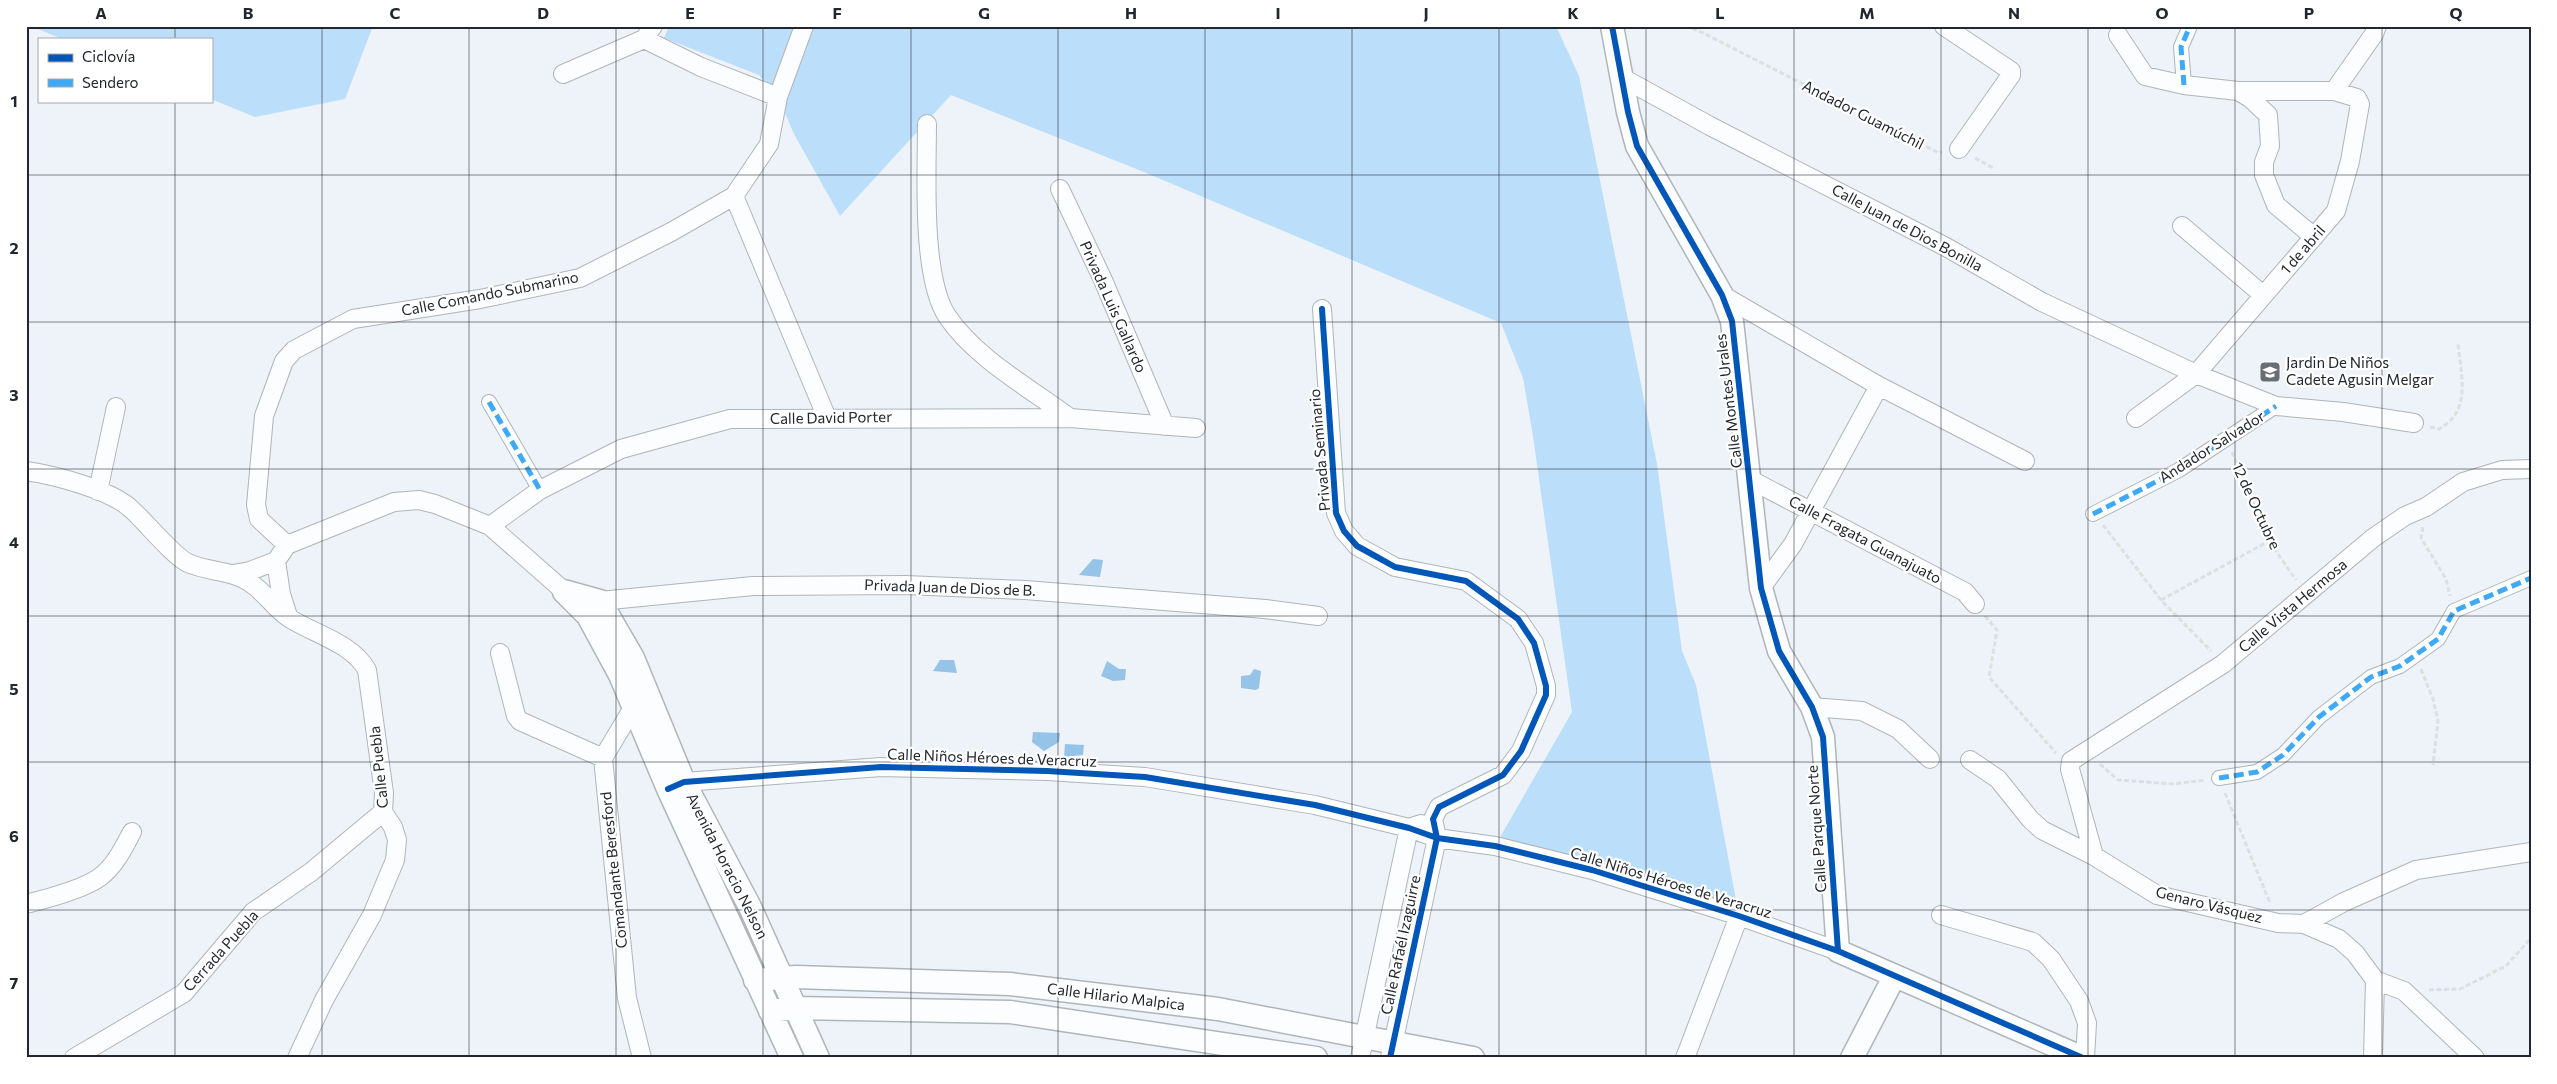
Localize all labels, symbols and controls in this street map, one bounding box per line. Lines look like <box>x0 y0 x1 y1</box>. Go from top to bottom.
text: A <box>95 3 107 22</box>
text: B <box>243 3 254 22</box>
text: C <box>390 3 401 22</box>
text: D <box>537 3 549 22</box>
text: E <box>685 3 695 22</box>
text: F <box>832 3 842 22</box>
text: G <box>978 3 990 22</box>
text: H <box>1125 3 1137 22</box>
text: I <box>1275 3 1281 22</box>
text: J <box>1423 3 1429 22</box>
text: K <box>1567 3 1579 22</box>
text: L <box>1715 3 1725 22</box>
text: M <box>1859 3 1875 22</box>
text: N <box>2008 3 2020 22</box>
text: O <box>2155 3 2169 22</box>
text: P <box>2304 3 2314 22</box>
text: Q <box>2449 3 2463 22</box>
legend <box>38 38 212 102</box>
text: Ciclovía <box>82 47 135 65</box>
text: Sendero <box>82 73 139 91</box>
street label: Andador Guamúchil <box>1800 76 1927 153</box>
text: 1 <box>10 91 18 110</box>
street label: Calle Juan de Dios Bonilla <box>1829 180 1986 274</box>
street label: 1 de abril <box>2276 221 2328 278</box>
text: 2 <box>9 238 19 257</box>
street label: Privada Luis Gallardo <box>1077 238 1151 375</box>
street label: Calle Comando Submarino <box>400 267 580 319</box>
street label: Calle Montes Urales <box>1711 333 1745 469</box>
place label: Jardin De Niños Cadete Agusin Melgar <box>2286 353 2434 388</box>
school or university icon: Jardin De Niños Cadete Agusin Melgar <box>2258 360 2282 384</box>
text: 3 <box>9 385 19 404</box>
street label: Privada Seminario <box>1305 388 1333 512</box>
street label: Andador Salvador <box>2155 406 2268 486</box>
street label: Calle David Porter <box>770 407 892 427</box>
street label: 12 de Octubre <box>2229 459 2285 552</box>
street label: Calle Fragata Guanajuato <box>1786 491 1945 587</box>
text: 4 <box>9 532 19 551</box>
street label: Calle Vista Hermosa <box>2234 555 2350 656</box>
street label: Privada Juan de Dios de B. <box>864 575 1036 599</box>
text: 5 <box>9 679 19 698</box>
street label: Calle Puebla <box>365 725 391 809</box>
street label: Calle Niños Héroes de Veracruz <box>887 744 1097 770</box>
street label: Calle Parque Norte <box>1803 765 1829 893</box>
street label: Avenida Horacio Nelson <box>683 790 773 942</box>
street label: Comandante Beresford <box>596 791 630 949</box>
text: 6 <box>9 826 19 845</box>
street label: Calle Niños Héroes de Veracruz <box>1568 843 1774 921</box>
street label: Calle Rafaél Izaguirre <box>1376 873 1424 1016</box>
street label: Genaro Vásquez <box>2154 882 2265 926</box>
street label: Cerrada Puebla <box>179 906 262 995</box>
text: 7 <box>10 973 19 992</box>
street label: Calle Hilario Malpica <box>1046 979 1186 1013</box>

